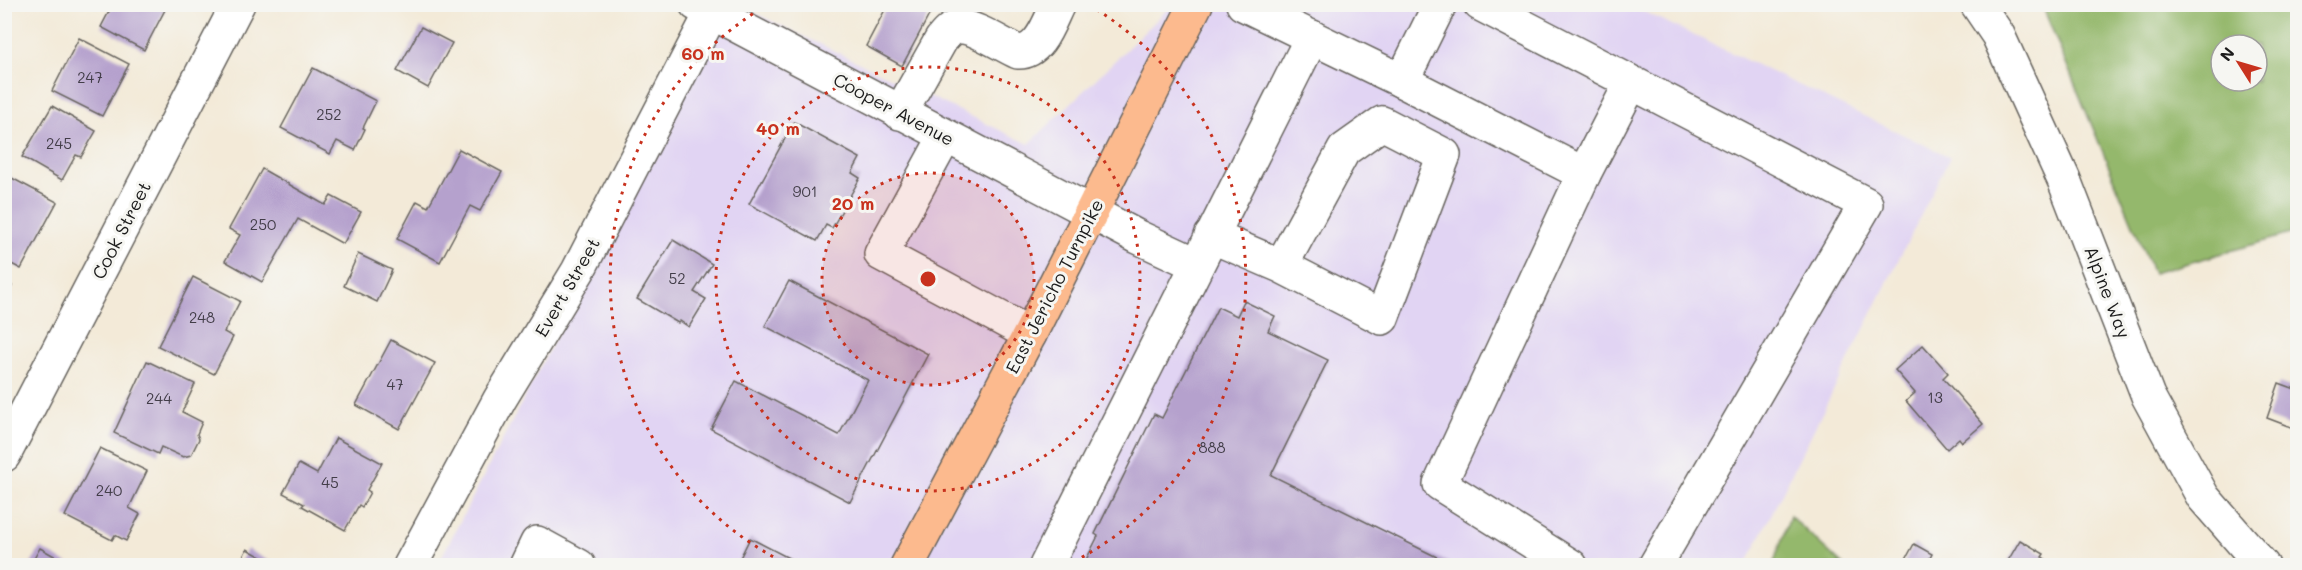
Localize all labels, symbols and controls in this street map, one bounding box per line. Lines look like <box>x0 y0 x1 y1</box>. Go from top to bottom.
north arrow <box>2209 33 2269 93</box>
text: 60 m <box>681 41 725 65</box>
text: N <box>2215 42 2239 65</box>
house number: 247 <box>77 67 103 87</box>
street label: Cooper Avenue <box>829 67 959 151</box>
house number: 252 <box>316 104 342 124</box>
text: 40 m <box>756 116 800 140</box>
house number: 245 <box>46 133 72 153</box>
street label: Cook Street <box>86 177 156 283</box>
house number: 901 <box>793 181 817 201</box>
text: 20 m <box>832 191 874 215</box>
street label: East Jericho Turnpike <box>1000 195 1108 377</box>
house number: 250 <box>250 214 276 234</box>
street label: Evert Street <box>529 233 605 341</box>
street label: Alpine Way <box>2079 242 2137 342</box>
house number: 52 <box>668 268 686 288</box>
centre of rings <box>918 269 938 289</box>
house number: 248 <box>189 307 215 327</box>
house number: 47 <box>386 374 404 394</box>
house number: 13 <box>1927 387 1943 407</box>
house number: 244 <box>146 388 172 408</box>
house number: 888 <box>1198 437 1226 457</box>
house number: 45 <box>321 472 339 492</box>
house number: 240 <box>96 480 122 500</box>

